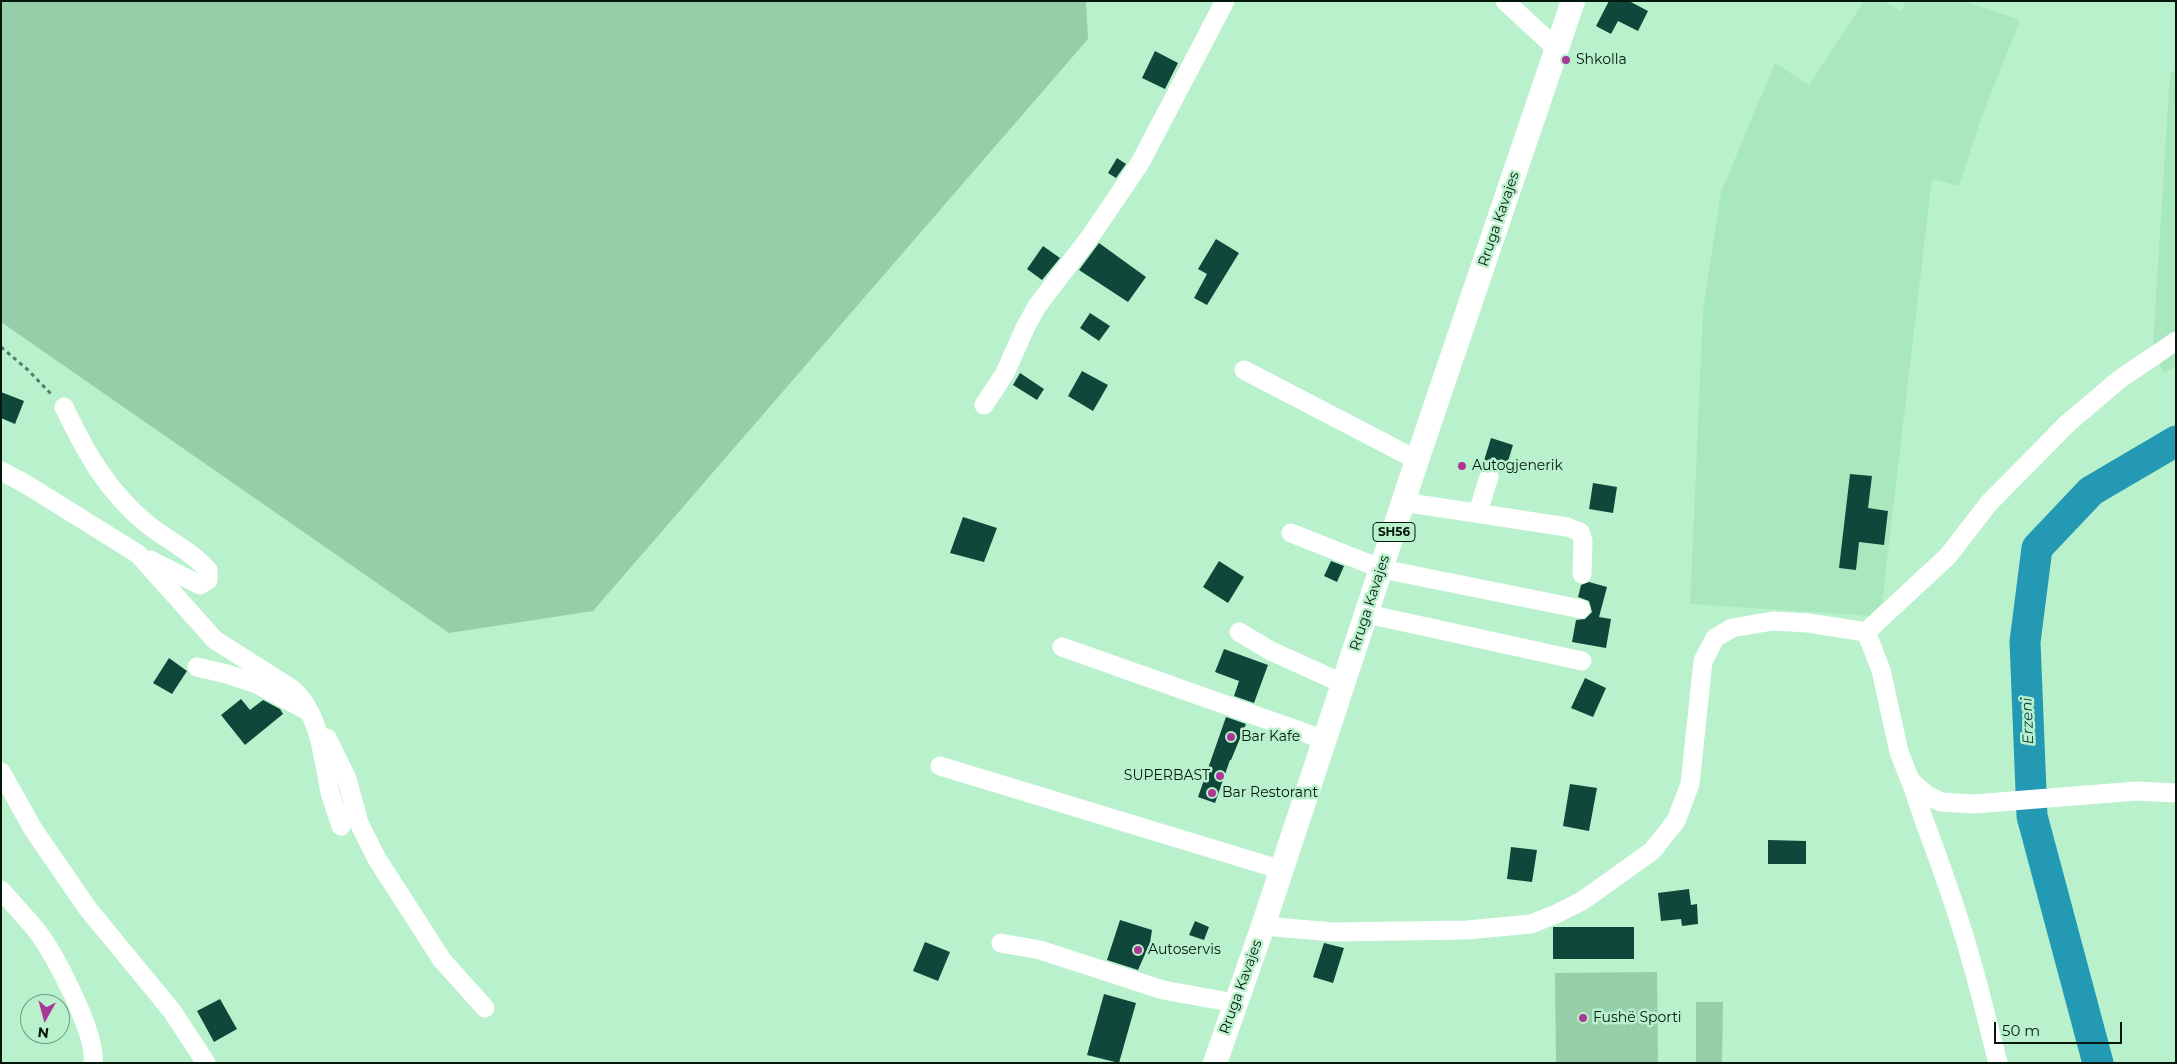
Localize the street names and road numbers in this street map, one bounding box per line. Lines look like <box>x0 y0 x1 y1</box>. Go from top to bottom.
street label: Rruga Kavajes <box>1475 169 1523 269</box>
road number: SH56 <box>1373 522 1415 542</box>
street label: Rruga Kavajes <box>1347 553 1393 653</box>
street label: Rruga Kavajes <box>1216 937 1266 1037</box>

